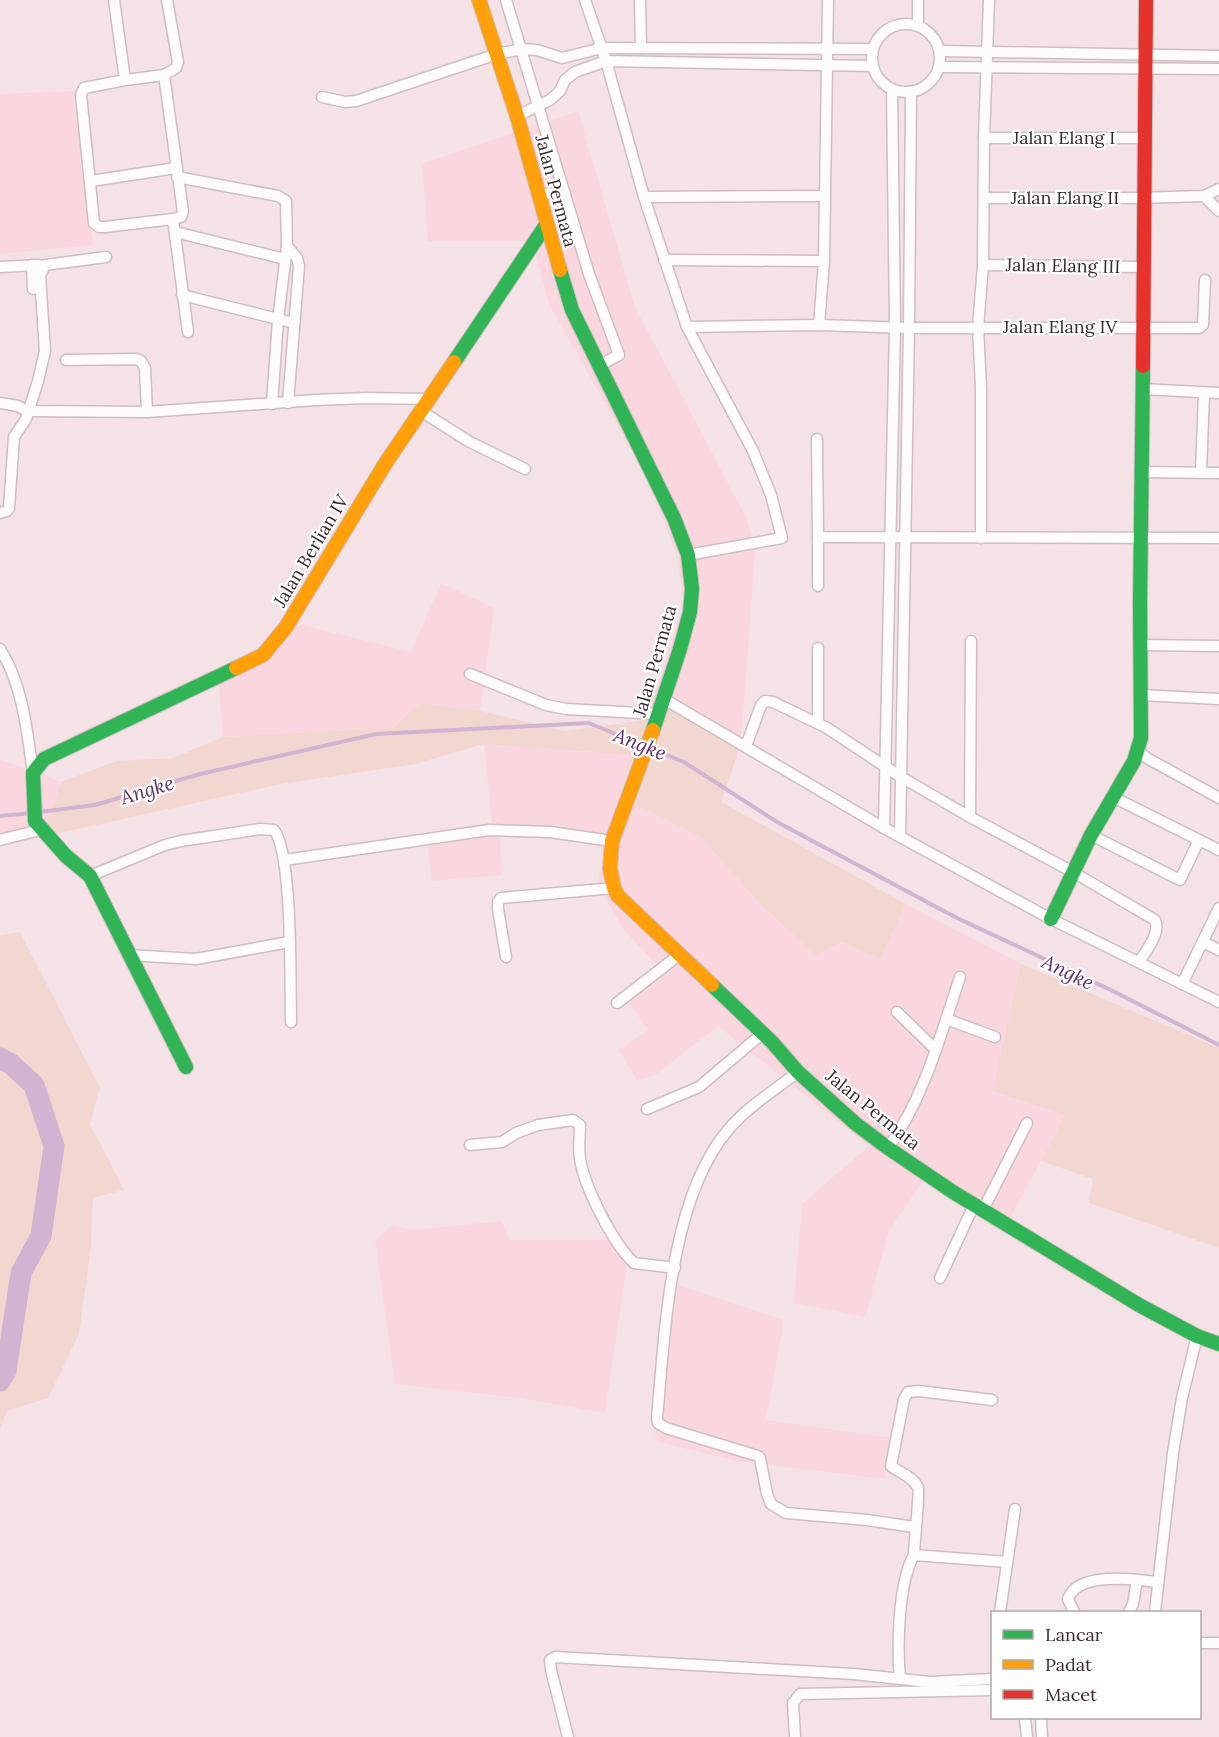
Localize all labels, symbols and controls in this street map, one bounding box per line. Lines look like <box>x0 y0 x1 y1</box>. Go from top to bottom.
street label: Jalan Elang I <box>1012 126 1115 149</box>
street label: Jalan Permata <box>530 131 583 250</box>
street label: Jalan Elang II <box>1010 186 1119 209</box>
street label: Jalan Elang III <box>1004 253 1121 278</box>
street label: Jalan Elang IV <box>1002 315 1118 338</box>
street label: Jalan Berlian IV <box>268 489 354 612</box>
street label: Jalan Permata <box>627 602 681 720</box>
water label: Angke <box>609 721 670 765</box>
water label: Angke <box>116 770 177 810</box>
water label: Angke <box>1037 948 1098 995</box>
street label: Jalan Permata <box>820 1064 925 1155</box>
legend <box>991 1611 1201 1719</box>
text: Lancar <box>1045 1623 1103 1646</box>
text: Padat <box>1045 1653 1092 1676</box>
text: Macet <box>1045 1683 1097 1706</box>

